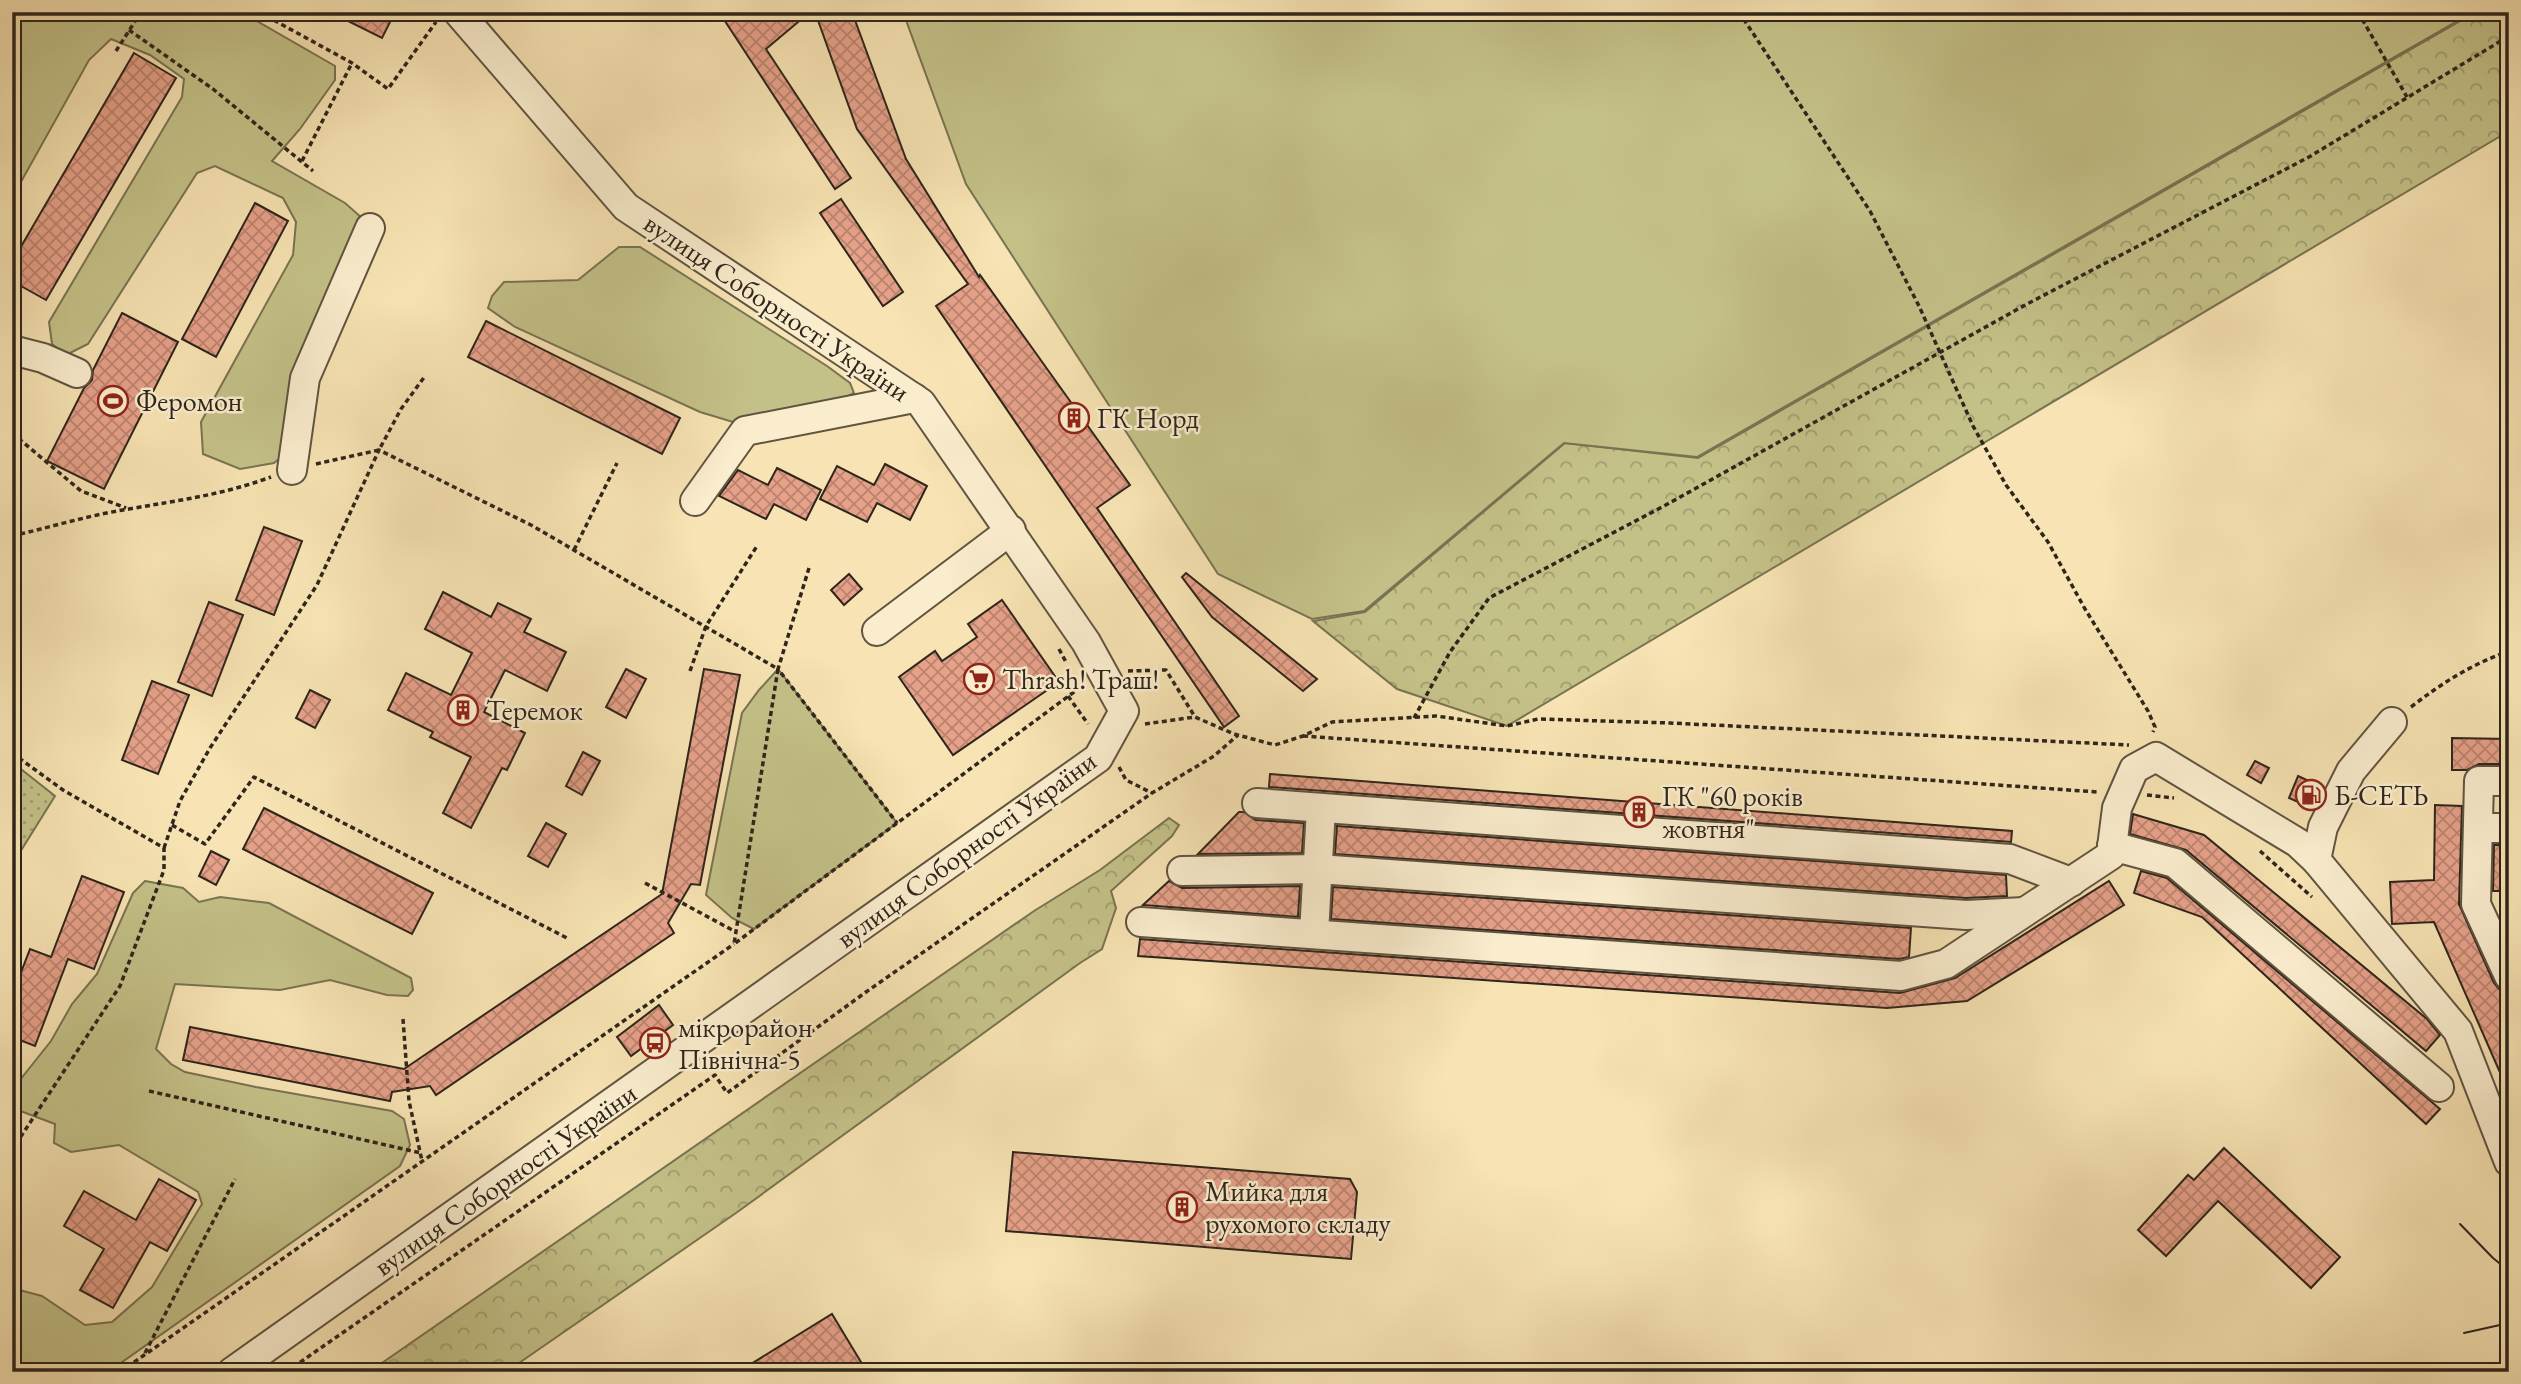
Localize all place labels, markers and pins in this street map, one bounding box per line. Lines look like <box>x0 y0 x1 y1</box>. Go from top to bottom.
place label: Феромон <box>136 383 242 419</box>
sports icon: Феромон <box>96 384 130 418</box>
place label: ГК Норд <box>1097 400 1199 436</box>
building icon: ГК Норд <box>1057 401 1091 435</box>
place label: Thrash! Траш! <box>1002 661 1159 697</box>
supermarket icon: Thrash! Траш! <box>962 662 996 696</box>
place label: Теремок <box>486 692 583 728</box>
building icon: Теремок <box>446 693 480 727</box>
place label: Б-СЕТЬ <box>2334 777 2428 813</box>
place label: ГК "60 років жовтня" <box>1662 778 1803 846</box>
fuel station icon: Б-СЕТЬ <box>2294 778 2328 812</box>
building icon: ГК "60 років жовтня" <box>1622 795 1656 829</box>
place label: мікрорайон Північна-5 <box>678 1009 813 1077</box>
bus stop icon: мікрорайон Північна-5 <box>638 1026 672 1060</box>
place label: Мийка для рухомого складу <box>1205 1173 1391 1241</box>
building icon: Мийка для рухомого складу <box>1165 1190 1199 1224</box>

